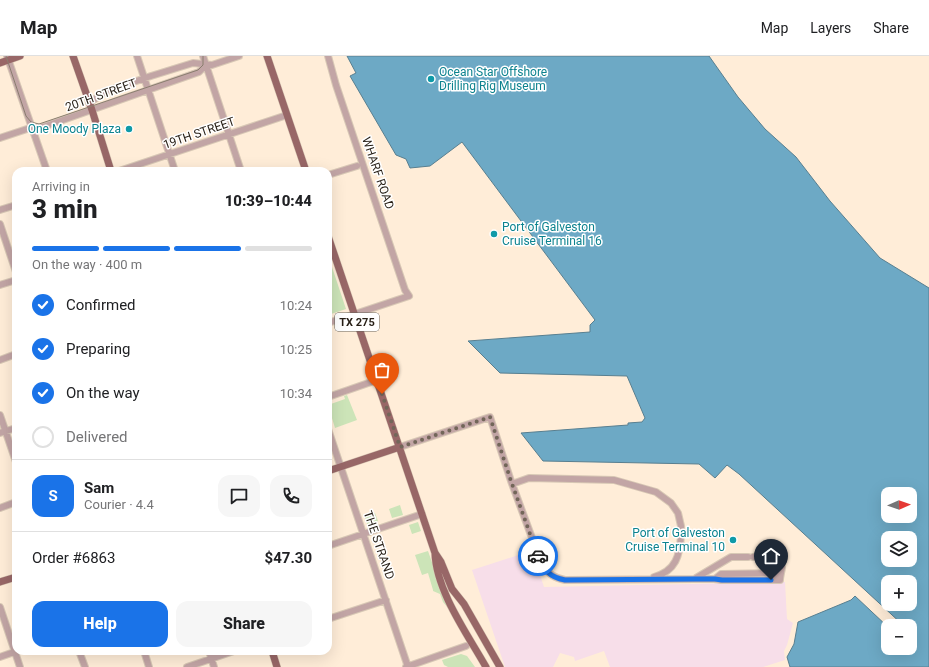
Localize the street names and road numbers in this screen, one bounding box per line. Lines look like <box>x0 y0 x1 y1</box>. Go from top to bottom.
street label: 20TH STREET <box>63 76 139 114</box>
street label: 19TH STREET <box>161 114 237 152</box>
street label: WHARF ROAD <box>359 135 397 211</box>
road number: TX 275 <box>335 313 379 331</box>
street label: THE STRAND <box>361 509 397 581</box>

